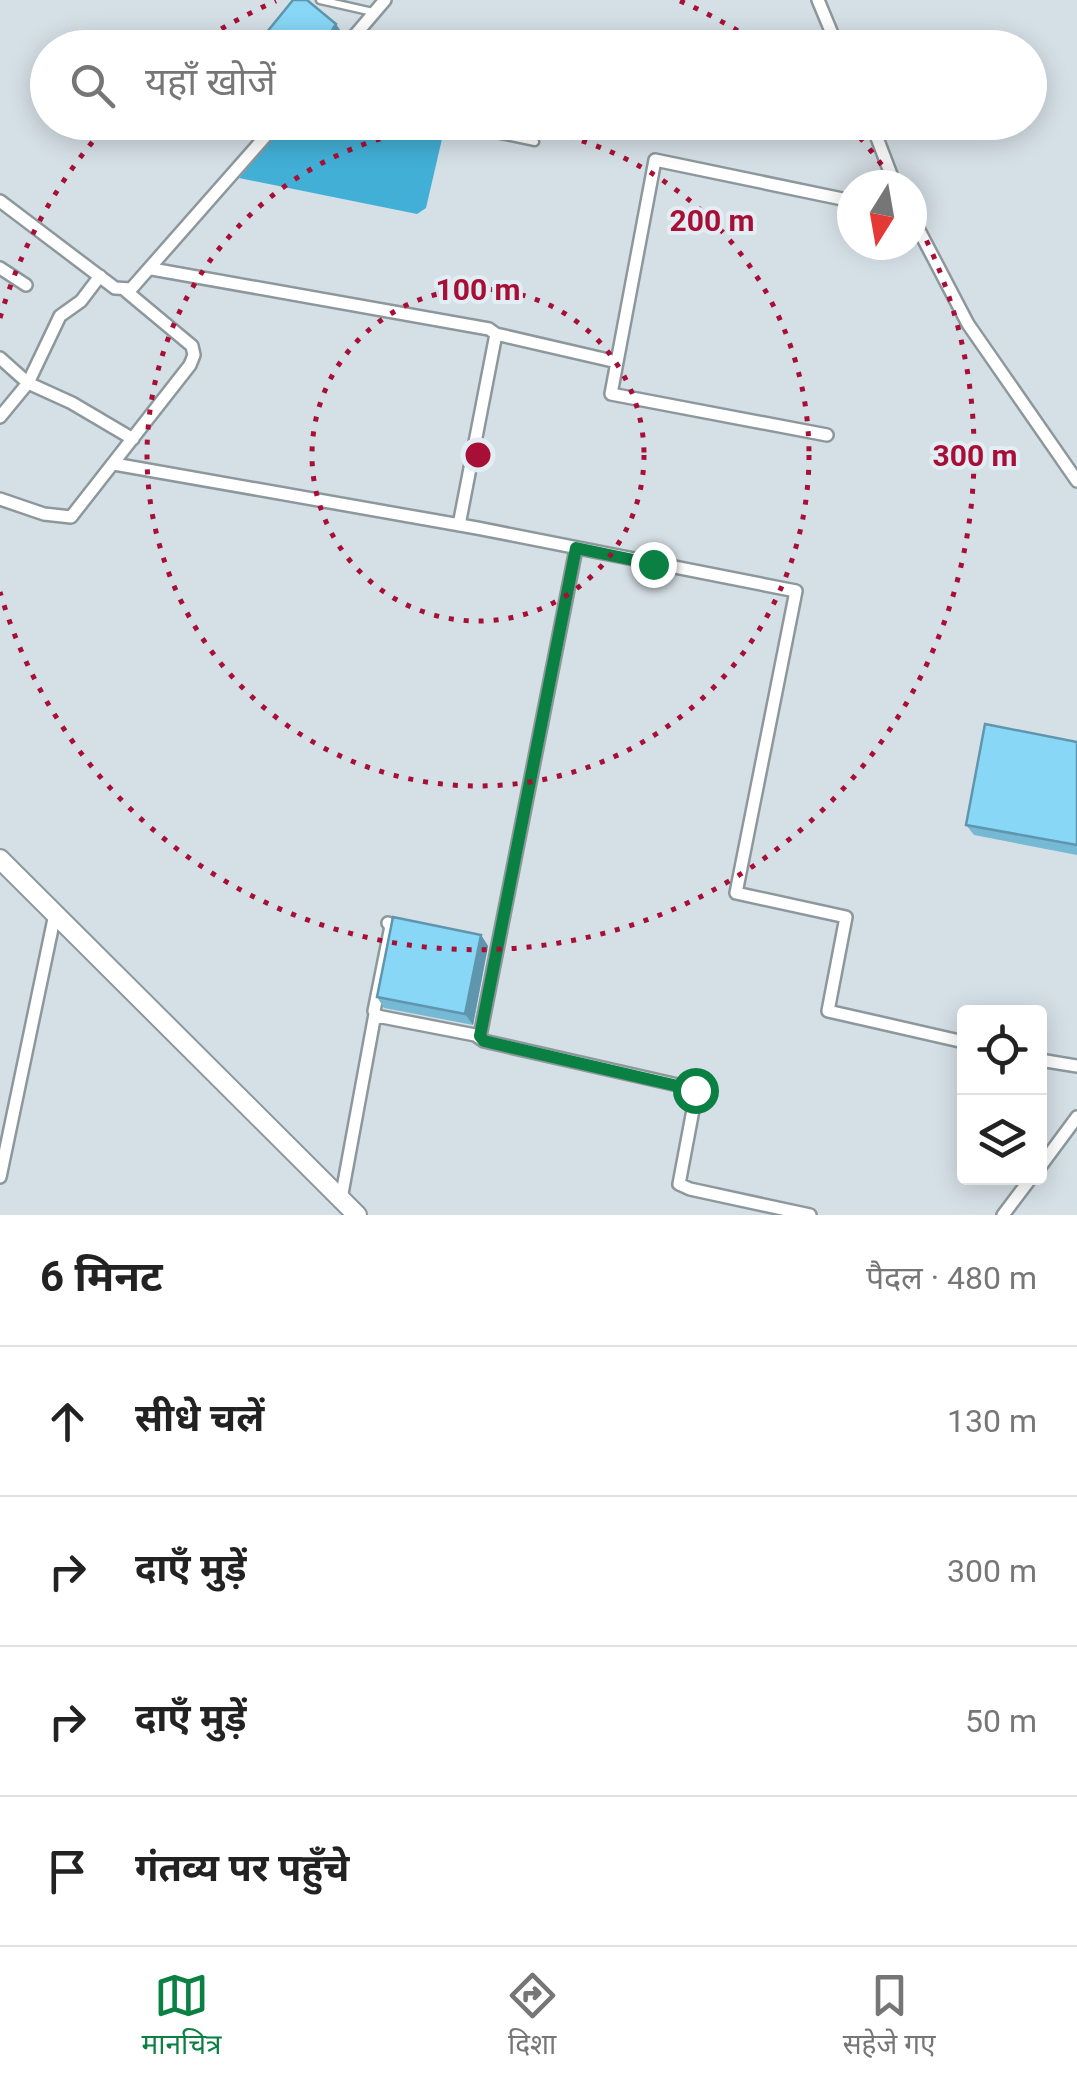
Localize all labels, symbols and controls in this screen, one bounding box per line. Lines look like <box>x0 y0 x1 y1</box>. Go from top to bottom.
search box <box>30 30 1047 140</box>
icon: search <box>65 58 120 113</box>
text: यहाँ खोजें <box>145 60 276 104</box>
north arrow <box>837 170 927 260</box>
text: 200 m <box>669 203 755 238</box>
text: 100 m <box>435 272 521 307</box>
centre of rings <box>460 437 496 473</box>
text: 300 m <box>932 438 1018 473</box>
route end <box>631 542 677 588</box>
map controls <box>957 1005 1047 1185</box>
button: locate <box>957 1005 1047 1095</box>
route start <box>673 1068 719 1114</box>
button: layers <box>957 1095 1047 1185</box>
text: 6 मिनट <box>40 1252 163 1301</box>
text: पैदल · 480 m <box>866 1259 1037 1297</box>
icon: ahead <box>40 1394 95 1449</box>
text: सीधे चलें <box>135 1396 264 1440</box>
text: 130 m <box>947 1402 1037 1440</box>
icon: right <box>40 1544 95 1599</box>
text: दाएँ मुड़ें <box>135 1546 246 1590</box>
text: 300 m <box>947 1552 1037 1590</box>
icon: right <box>40 1694 95 1749</box>
text: दाएँ मुड़ें <box>135 1696 246 1740</box>
text: 50 m <box>965 1702 1037 1740</box>
icon: arrive <box>40 1844 95 1899</box>
text: गंतव्य पर पहुँचे <box>135 1846 349 1890</box>
tab: मानचित्र <box>142 1968 222 2065</box>
tab: दिशा <box>505 1968 560 2065</box>
tab: सहेजे गए <box>843 1968 935 2065</box>

